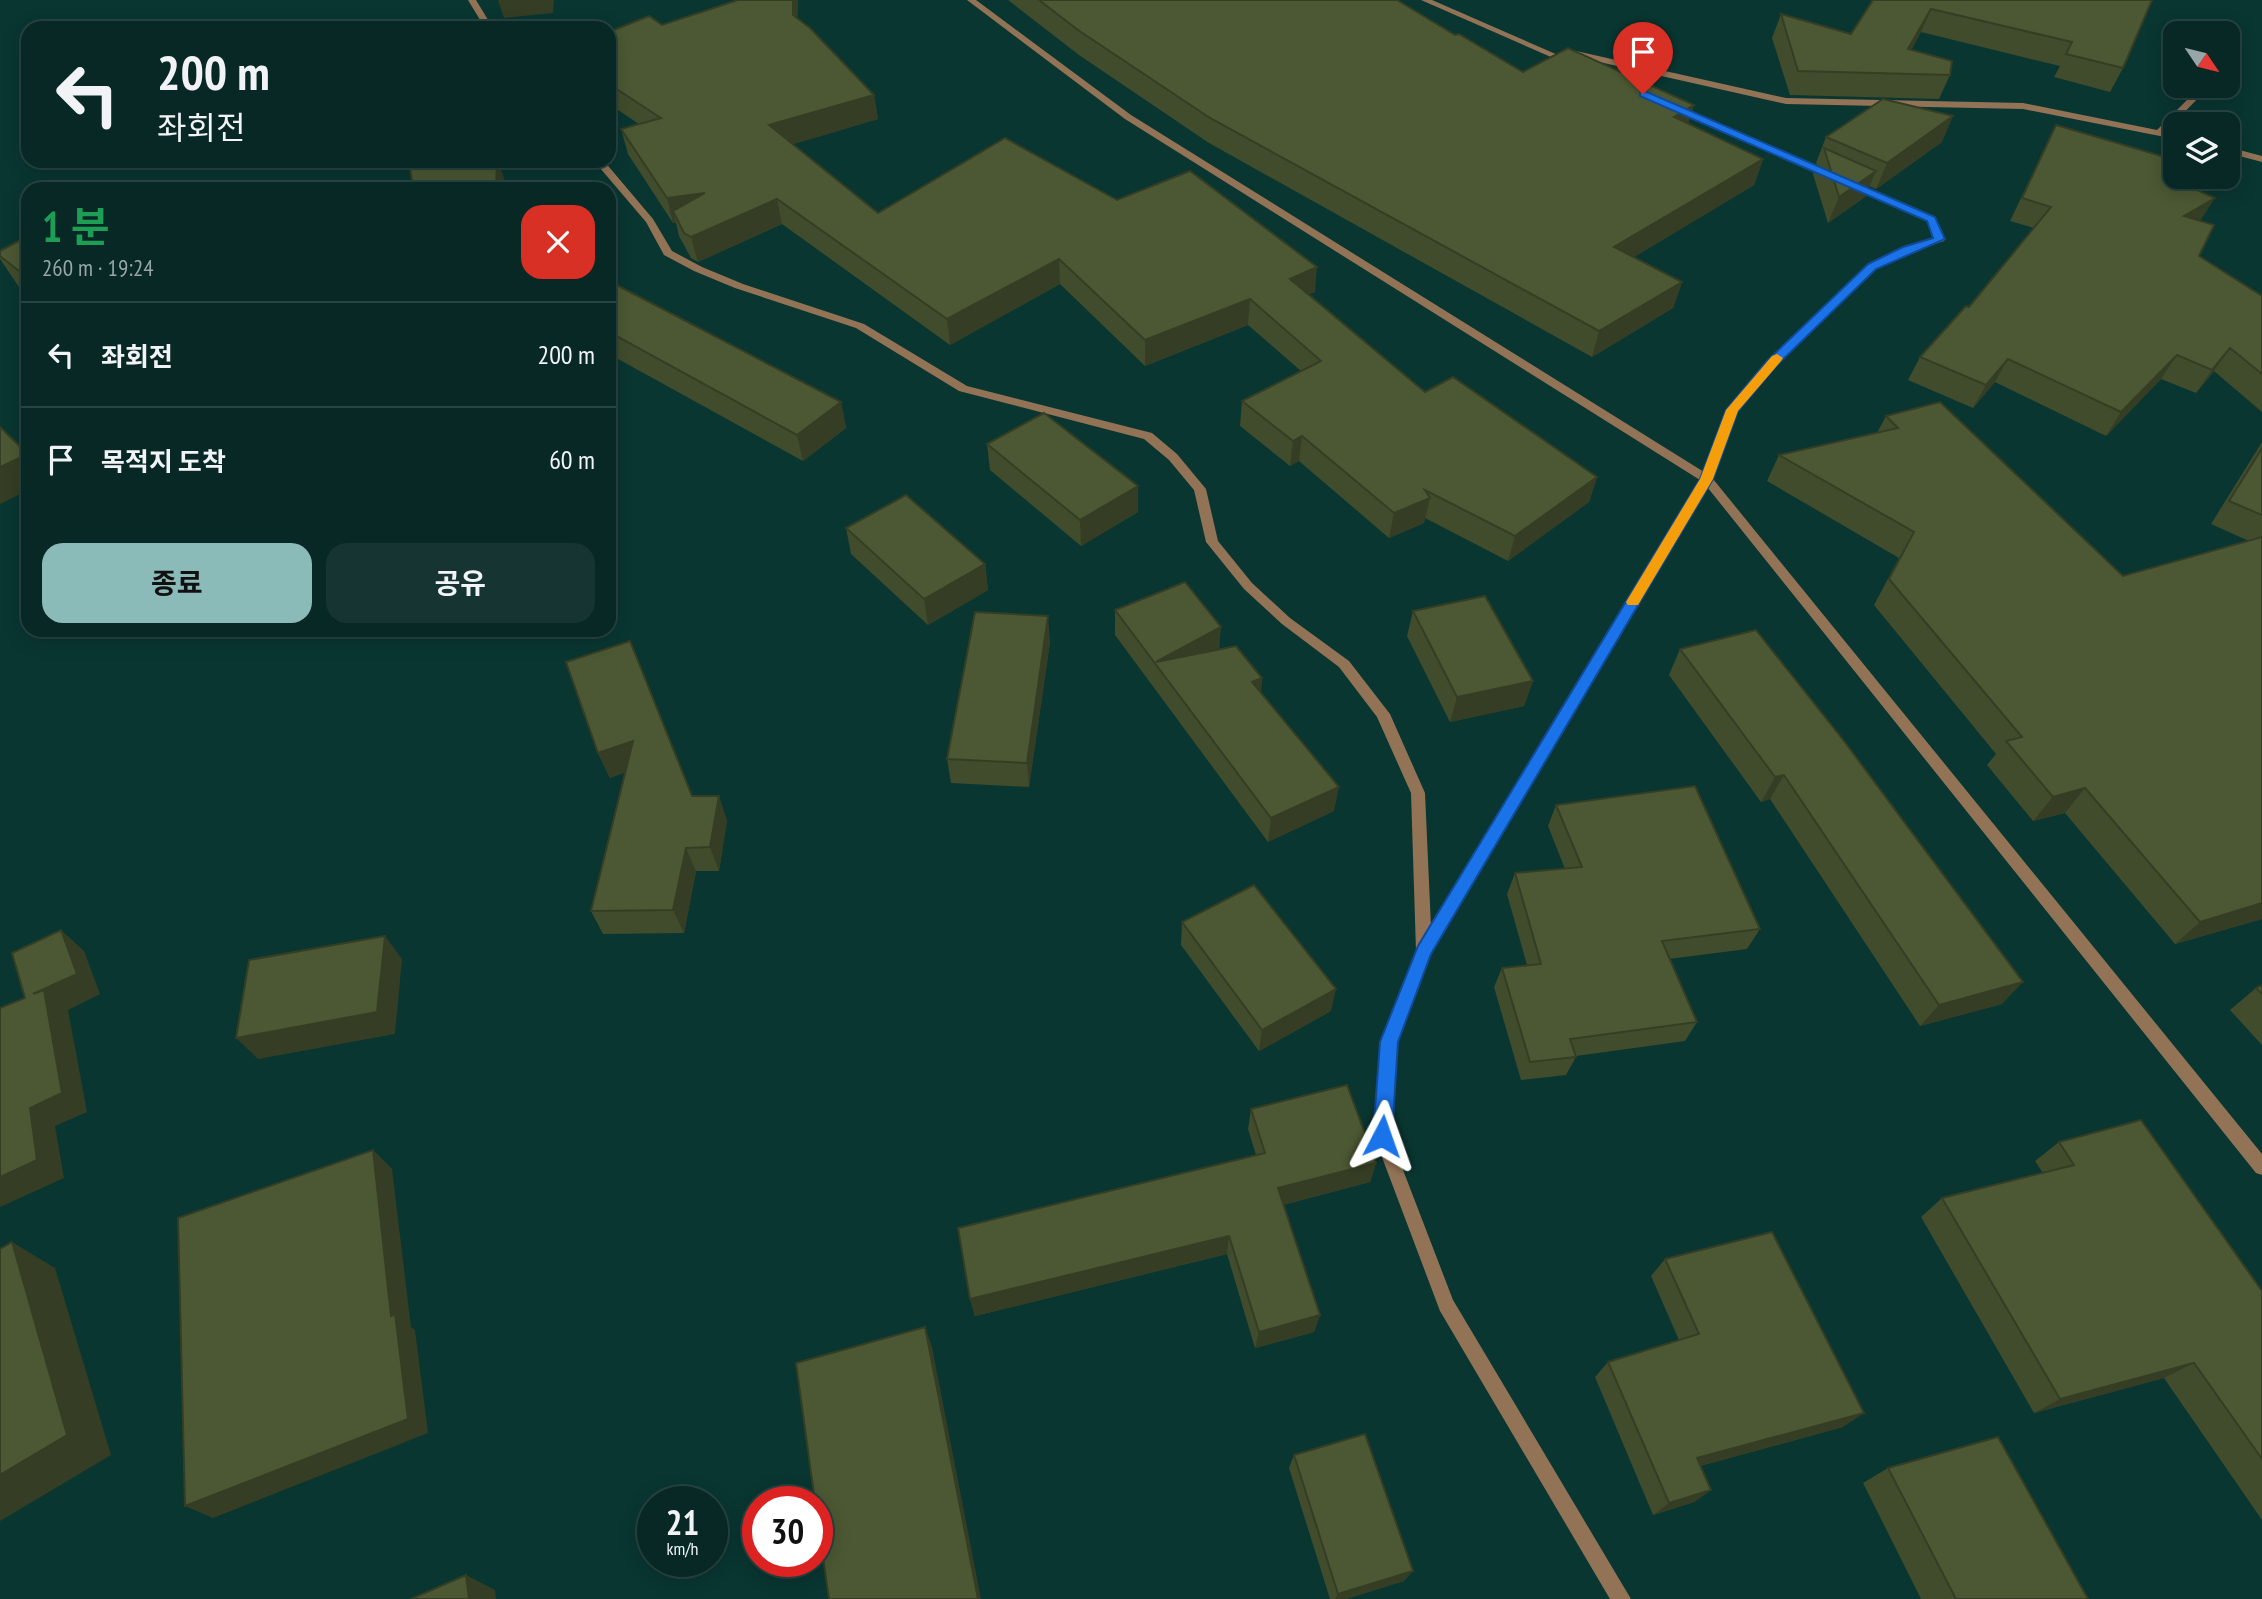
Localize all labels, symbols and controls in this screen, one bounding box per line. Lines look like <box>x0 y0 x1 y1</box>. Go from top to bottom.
north arrow <box>2163 21 2240 98</box>
map controls <box>2163 21 2240 189</box>
pin <box>1613 22 1673 94</box>
icon: arrive <box>1624 33 1662 71</box>
text: 200 m <box>157 40 270 104</box>
icon: left <box>42 49 133 140</box>
text: 좌회전 <box>157 106 245 148</box>
button: layers <box>2163 112 2240 189</box>
text: 1 분 <box>42 199 109 254</box>
button: close <box>521 205 595 279</box>
text: 260 m · 19:24 <box>42 253 154 282</box>
icon: left <box>42 336 80 374</box>
text: 200 m <box>537 338 595 371</box>
text: 좌회전 <box>101 340 173 373</box>
icon: arrive <box>42 441 80 479</box>
text: 60 m <box>549 443 595 476</box>
text: 목적지 도착 <box>101 445 226 478</box>
button: 종료 <box>42 543 312 623</box>
button: 공유 <box>326 543 595 623</box>
position arrow <box>1345 1099 1419 1173</box>
speed limit sign: 30 <box>742 1486 833 1577</box>
text: 21 <box>666 1499 699 1545</box>
text: km/h <box>667 1537 698 1560</box>

